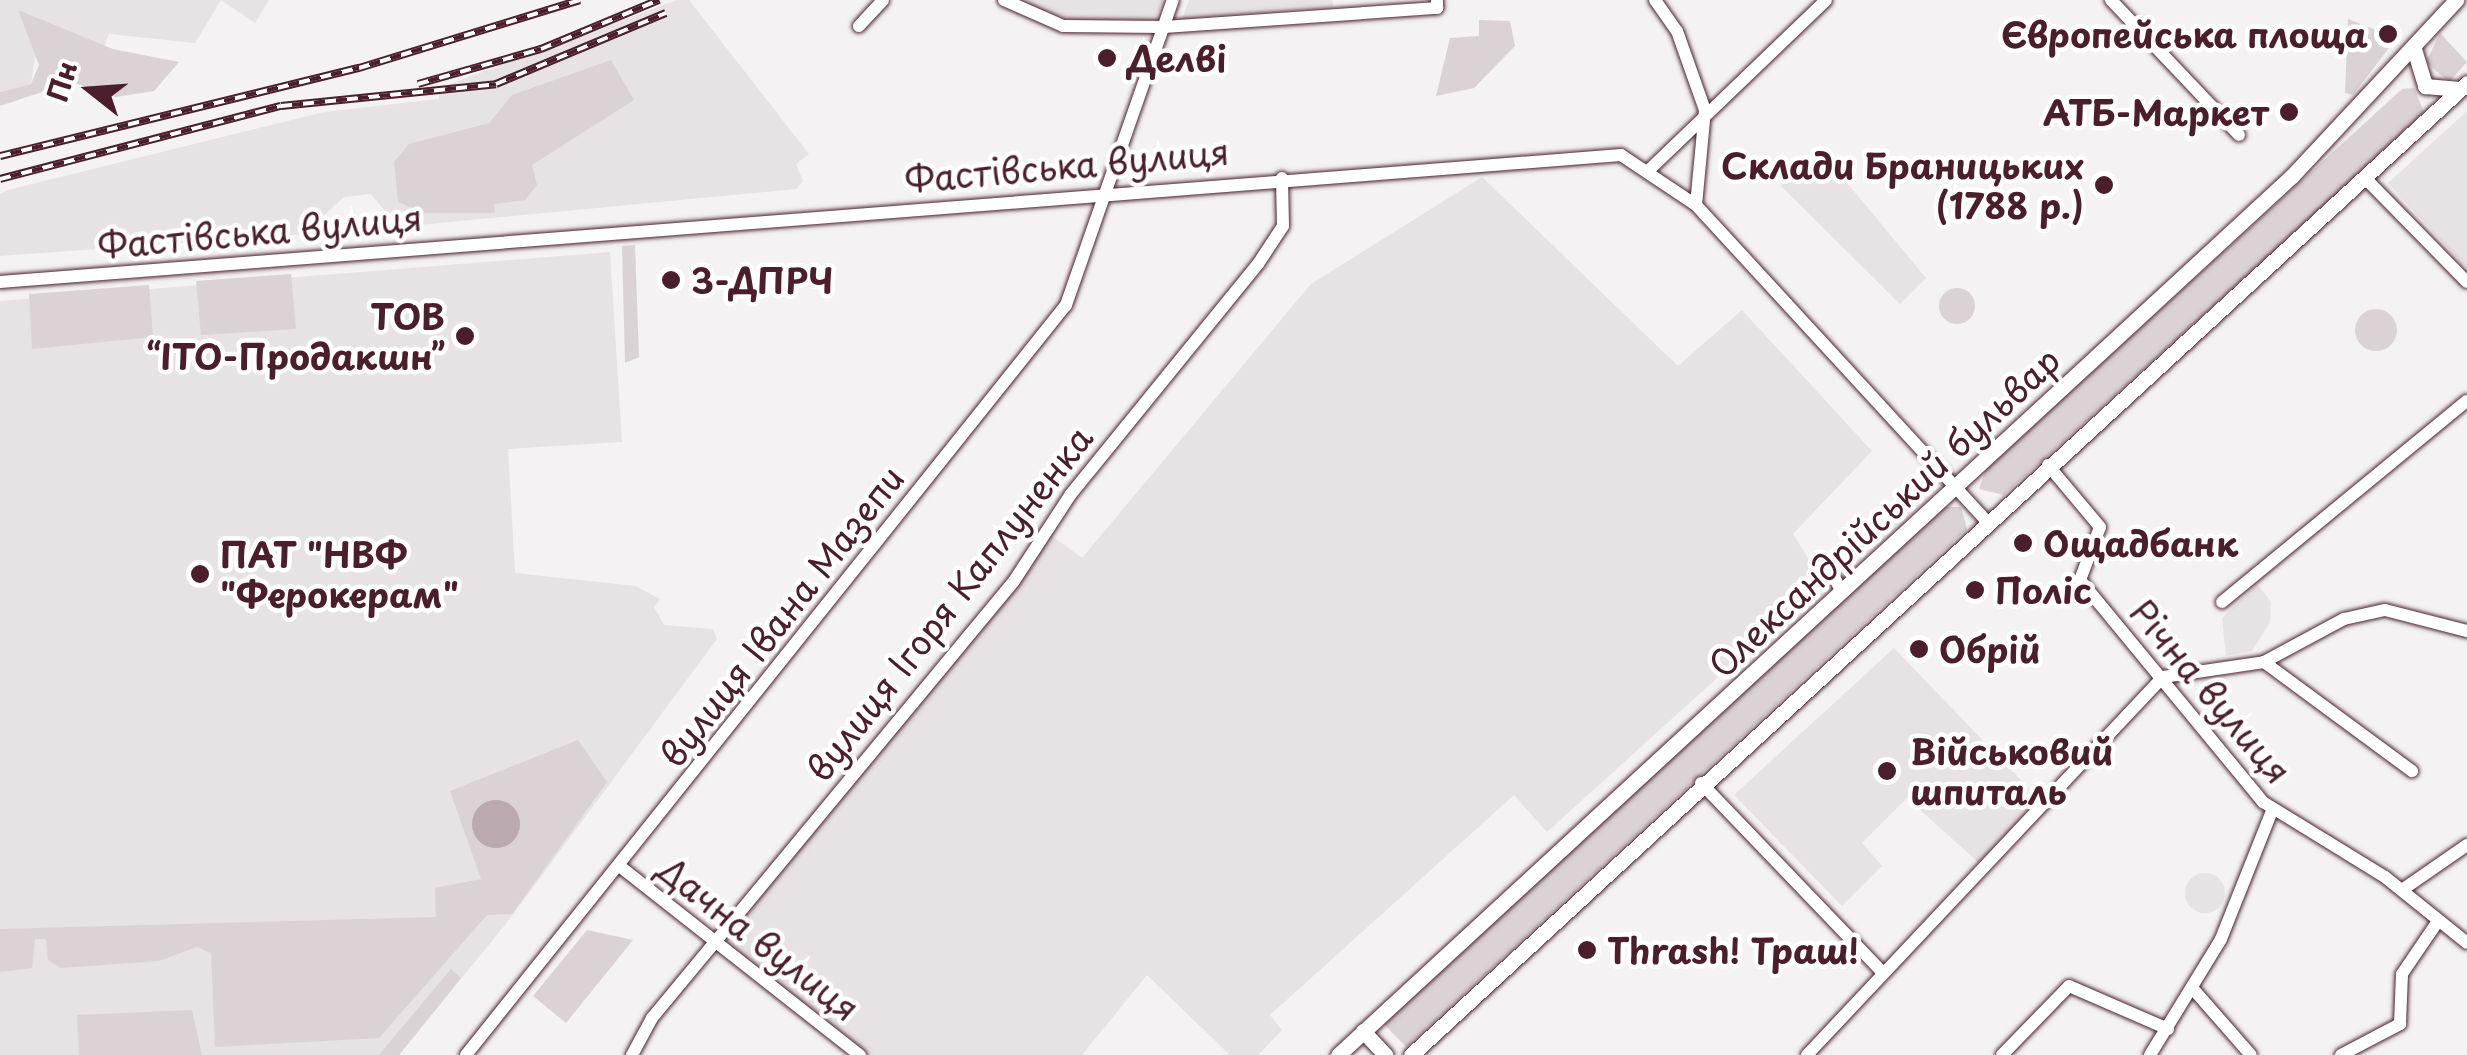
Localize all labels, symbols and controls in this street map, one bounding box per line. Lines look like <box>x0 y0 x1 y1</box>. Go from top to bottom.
place label: Європейська площа <box>2000 13 2368 55</box>
marker: Європейська площа <box>2377 23 2399 45</box>
place label: Делві <box>1127 37 1226 79</box>
north arrow <box>40 40 140 140</box>
marker: Делві <box>1096 47 1118 69</box>
text: Пн <box>34 55 87 107</box>
place label: АТБ-Маркет <box>2043 91 2269 133</box>
marker: АТБ-Маркет <box>2278 101 2300 123</box>
street label: Фастівська вулиця <box>902 130 1232 200</box>
place label: Склади Браницьких (1788 р.) <box>1719 144 2084 226</box>
marker: Склади Браницьких (1788 р.) <box>2093 174 2115 196</box>
street label: Фастівська вулиця <box>95 196 425 266</box>
place label: 3-ДПРЧ <box>691 259 834 301</box>
marker: 3-ДПРЧ <box>660 269 682 291</box>
place label: ТОВ “ІТО-Продакшн” <box>147 295 445 377</box>
marker: ТОВ “ІТО-Продакшн” <box>454 325 476 347</box>
street label: Олександрійський бульвар <box>1700 339 2068 685</box>
street label: вулиця Ігоря Каплуненка <box>798 417 1100 789</box>
street label: вулиця Івана Мазепи <box>650 456 912 776</box>
place label: Ощадбанк <box>2043 522 2238 564</box>
marker: Ощадбанк <box>2012 532 2034 554</box>
place label: ПАТ "НВФ "Ферокерам" <box>220 533 459 615</box>
marker: ПАТ "НВФ "Ферокерам" <box>189 563 211 585</box>
place label: Поліс <box>1995 569 2092 611</box>
marker: Поліс <box>1964 579 1986 601</box>
street label: Річна вулиця <box>2121 590 2301 792</box>
place label: Обрій <box>1939 628 2041 670</box>
marker: Обрій <box>1908 638 1930 660</box>
place label: Військовий шпиталь <box>1910 730 2113 812</box>
marker: Військовий шпиталь <box>1874 758 1900 784</box>
street label: Дачна вулиця <box>650 846 868 1030</box>
place label: Thrash! Траш! <box>1607 929 1859 971</box>
marker: Thrash! Траш! <box>1576 939 1598 961</box>

